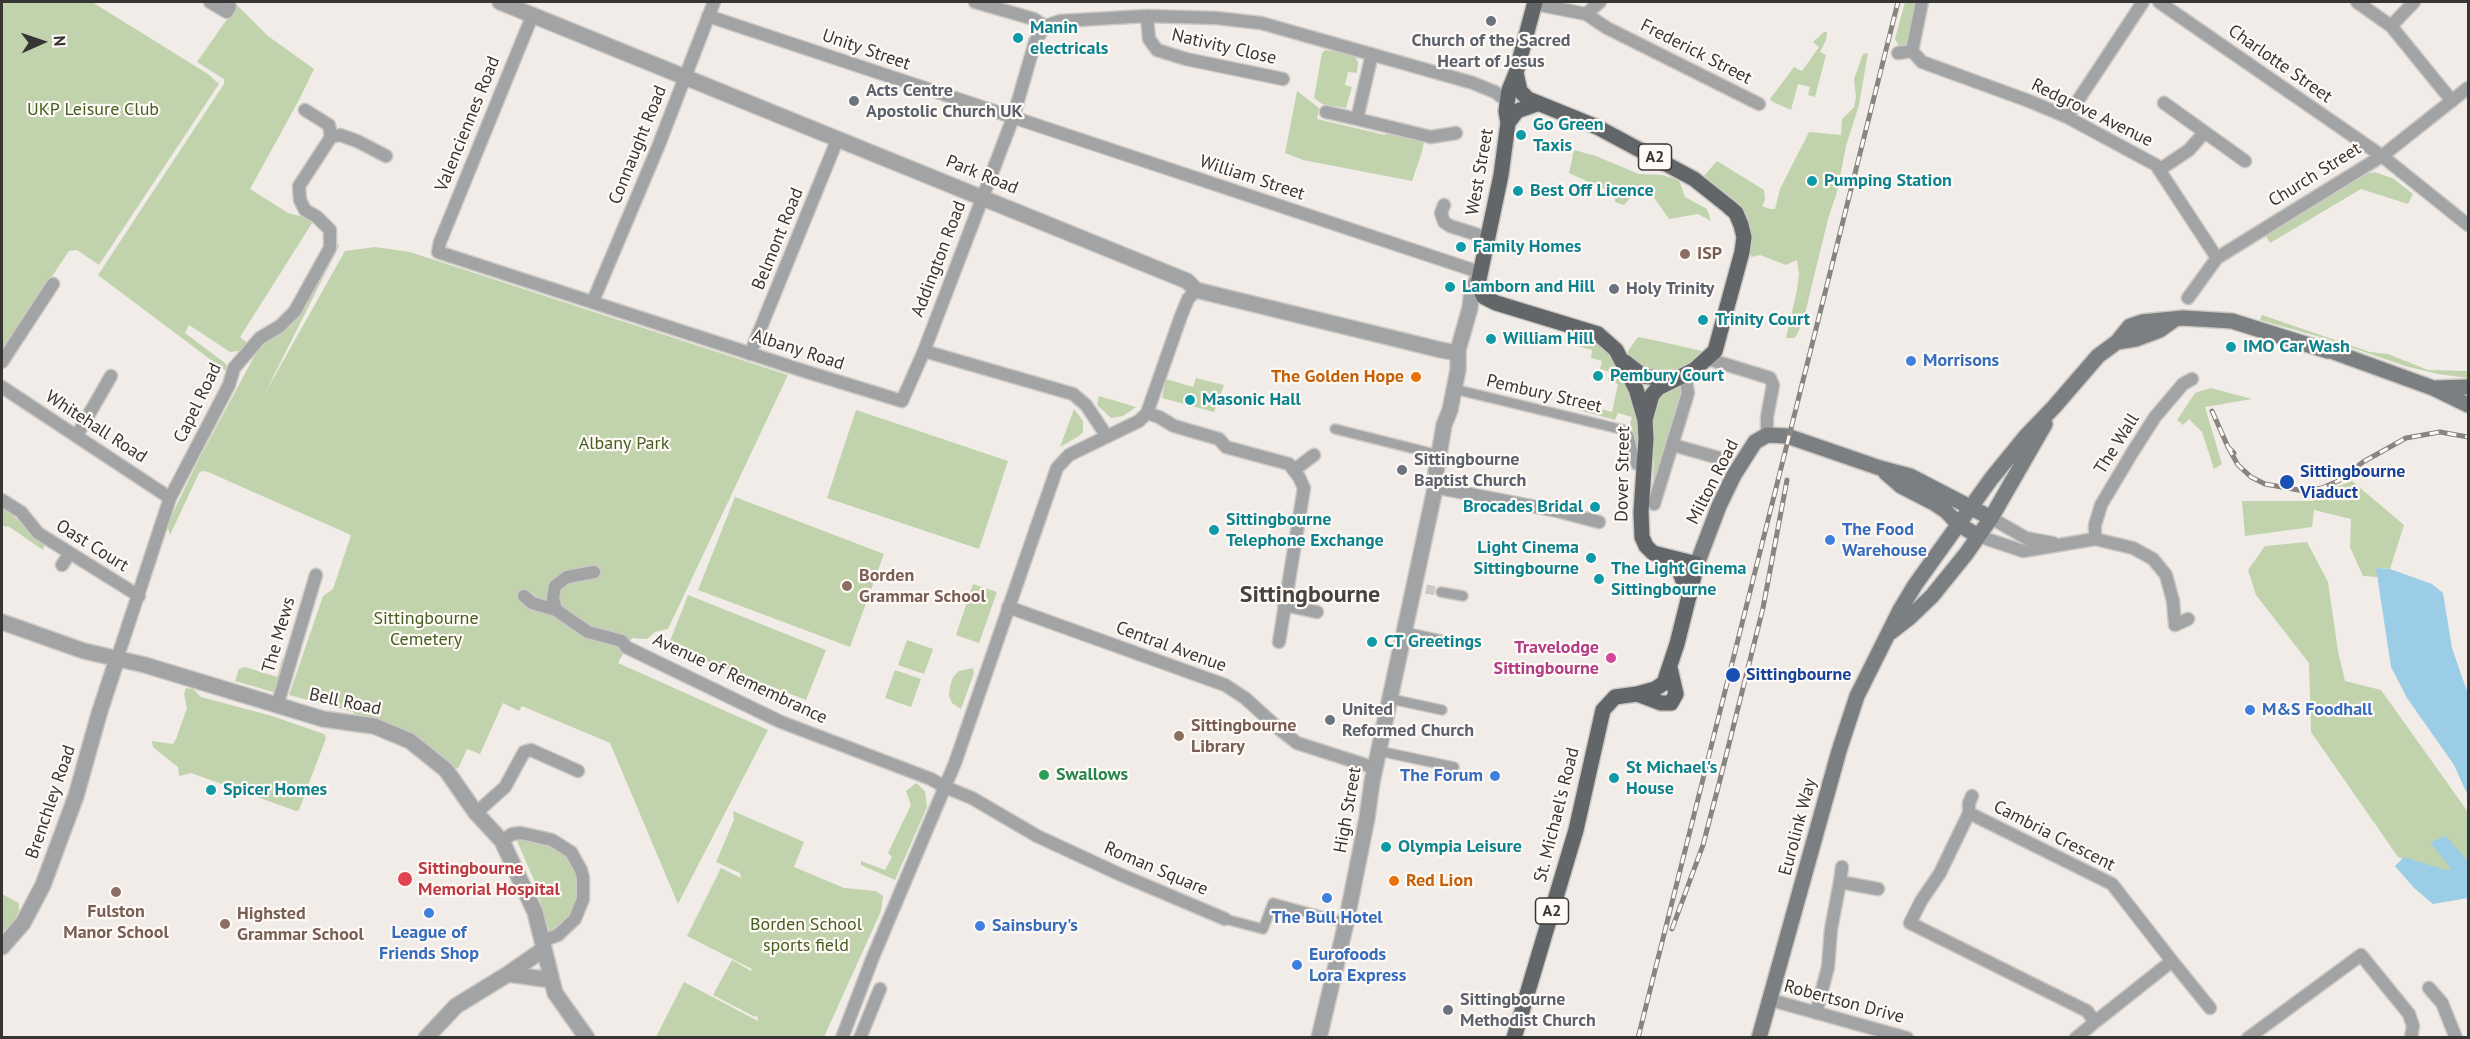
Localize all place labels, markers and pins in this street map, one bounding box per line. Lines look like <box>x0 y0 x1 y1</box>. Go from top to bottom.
marker: Church of the Sacred Heart of Jesus <box>1484 14 1498 28</box>
place label: Manin electricals <box>1030 17 1108 60</box>
place label: Church of the Sacred Heart of Jesus <box>1411 30 1571 72</box>
marker: Manin electricals <box>1011 31 1025 45</box>
place label: Acts Centre Apostolic Church UK <box>866 80 1023 122</box>
marker: Acts Centre Apostolic Church UK <box>847 94 861 108</box>
place label: Go Green Taxis <box>1533 114 1603 156</box>
marker: Go Green Taxis <box>1514 128 1528 142</box>
place label: Pumping Station <box>1824 170 1952 192</box>
marker: Pumping Station <box>1805 174 1819 188</box>
place label: Best Off Licence <box>1530 180 1654 202</box>
marker: Best Off Licence <box>1511 184 1525 198</box>
place label: Family Homes <box>1473 236 1581 258</box>
marker: Family Homes <box>1454 240 1468 254</box>
place label: ISP <box>1697 243 1722 265</box>
marker: ISP <box>1678 247 1692 261</box>
place label: Lamborn and Hill <box>1462 276 1595 298</box>
place label: Holy Trinity <box>1626 278 1714 300</box>
marker: Lamborn and Hill <box>1443 280 1457 294</box>
marker: Holy Trinity <box>1607 282 1621 296</box>
place label: Trinity Court <box>1715 309 1810 331</box>
marker: Trinity Court <box>1696 313 1710 327</box>
place label: William Hill <box>1503 328 1594 350</box>
marker: William Hill <box>1484 332 1498 346</box>
place label: IMO Car Wash <box>2243 336 2350 358</box>
marker: IMO Car Wash <box>2224 340 2238 354</box>
place label: Morrisons <box>1923 350 1999 372</box>
marker: Morrisons <box>1904 354 1918 368</box>
place label: Pembury Court <box>1610 365 1724 387</box>
place label: The Golden Hope <box>1271 366 1404 388</box>
marker: Pembury Court <box>1591 369 1605 383</box>
marker: The Golden Hope <box>1409 370 1423 384</box>
place label: Masonic Hall <box>1202 389 1301 411</box>
marker: Masonic Hall <box>1183 393 1197 407</box>
place label: Sittingbourne Baptist Church <box>1414 449 1526 492</box>
place label: Sittingbourne Viaduct <box>2300 461 2405 504</box>
marker: Sittingbourne Baptist Church <box>1395 463 1409 477</box>
marker: Sittingbourne Viaduct <box>2278 473 2296 491</box>
place label: Brocades Bridal <box>1463 496 1583 518</box>
marker: Brocades Bridal <box>1588 500 1602 514</box>
place label: Sittingbourne Telephone Exchange <box>1226 509 1384 552</box>
place label: The Food Warehouse <box>1842 519 1927 562</box>
marker: Sittingbourne Telephone Exchange <box>1207 523 1221 537</box>
marker: The Food Warehouse <box>1823 533 1837 547</box>
place label: Light Cinema Sittingbourne <box>1474 537 1579 580</box>
marker: Light Cinema Sittingbourne <box>1584 551 1598 565</box>
place label: The Light Cinema Sittingbourne <box>1611 558 1746 600</box>
place label: Borden Grammar School <box>859 565 986 608</box>
marker: The Light Cinema Sittingbourne <box>1592 572 1606 586</box>
marker: Borden Grammar School <box>840 579 854 593</box>
place label: CT Greetings <box>1384 631 1482 653</box>
marker: CT Greetings <box>1365 635 1379 649</box>
place label: Travelodge Sittingbourne <box>1494 637 1599 680</box>
marker: Travelodge Sittingbourne <box>1604 651 1618 665</box>
place label: Sittingbourne <box>1746 664 1851 686</box>
marker: Sittingbourne <box>1724 666 1742 684</box>
place label: United Reformed Church <box>1342 699 1474 742</box>
place label: M&S Foodhall <box>2262 699 2373 721</box>
marker: M&S Foodhall <box>2243 703 2257 717</box>
marker: United Reformed Church <box>1323 713 1337 727</box>
place label: Sittingbourne Library <box>1191 715 1296 758</box>
marker: Sittingbourne Library <box>1172 729 1186 743</box>
place label: St Michael's House <box>1626 757 1717 800</box>
place label: Swallows <box>1056 764 1128 786</box>
place label: The Forum <box>1400 765 1483 787</box>
marker: Swallows <box>1037 768 1051 782</box>
marker: The Forum <box>1488 769 1502 783</box>
marker: St Michael's House <box>1607 771 1621 785</box>
place label: Spicer Homes <box>223 779 327 801</box>
marker: Spicer Homes <box>204 783 218 797</box>
place label: Olympia Leisure <box>1398 836 1522 858</box>
marker: Olympia Leisure <box>1379 840 1393 854</box>
place label: Sittingbourne Memorial Hospital <box>418 858 560 900</box>
marker: Sittingbourne Memorial Hospital <box>396 870 414 888</box>
place label: Red Lion <box>1406 870 1473 892</box>
marker: Red Lion <box>1387 874 1401 888</box>
marker: Fulston Manor School <box>109 885 123 899</box>
marker: The Bull Hotel <box>1320 891 1334 905</box>
place label: Fulston Manor School <box>63 901 169 944</box>
place label: Highsted Grammar School <box>237 903 364 946</box>
marker: League of Friends Shop <box>422 906 436 920</box>
place label: The Bull Hotel <box>1271 907 1383 929</box>
place label: Sainsbury's <box>992 915 1078 937</box>
marker: Highsted Grammar School <box>218 917 232 931</box>
marker: Sainsbury's <box>973 919 987 933</box>
place label: League of Friends Shop <box>379 922 479 964</box>
place label: Eurofoods Lora Express <box>1309 944 1406 986</box>
marker: Eurofoods Lora Express <box>1290 958 1304 972</box>
place label: Sittingbourne Methodist Church <box>1460 989 1596 1032</box>
marker: Sittingbourne Methodist Church <box>1441 1003 1455 1017</box>

